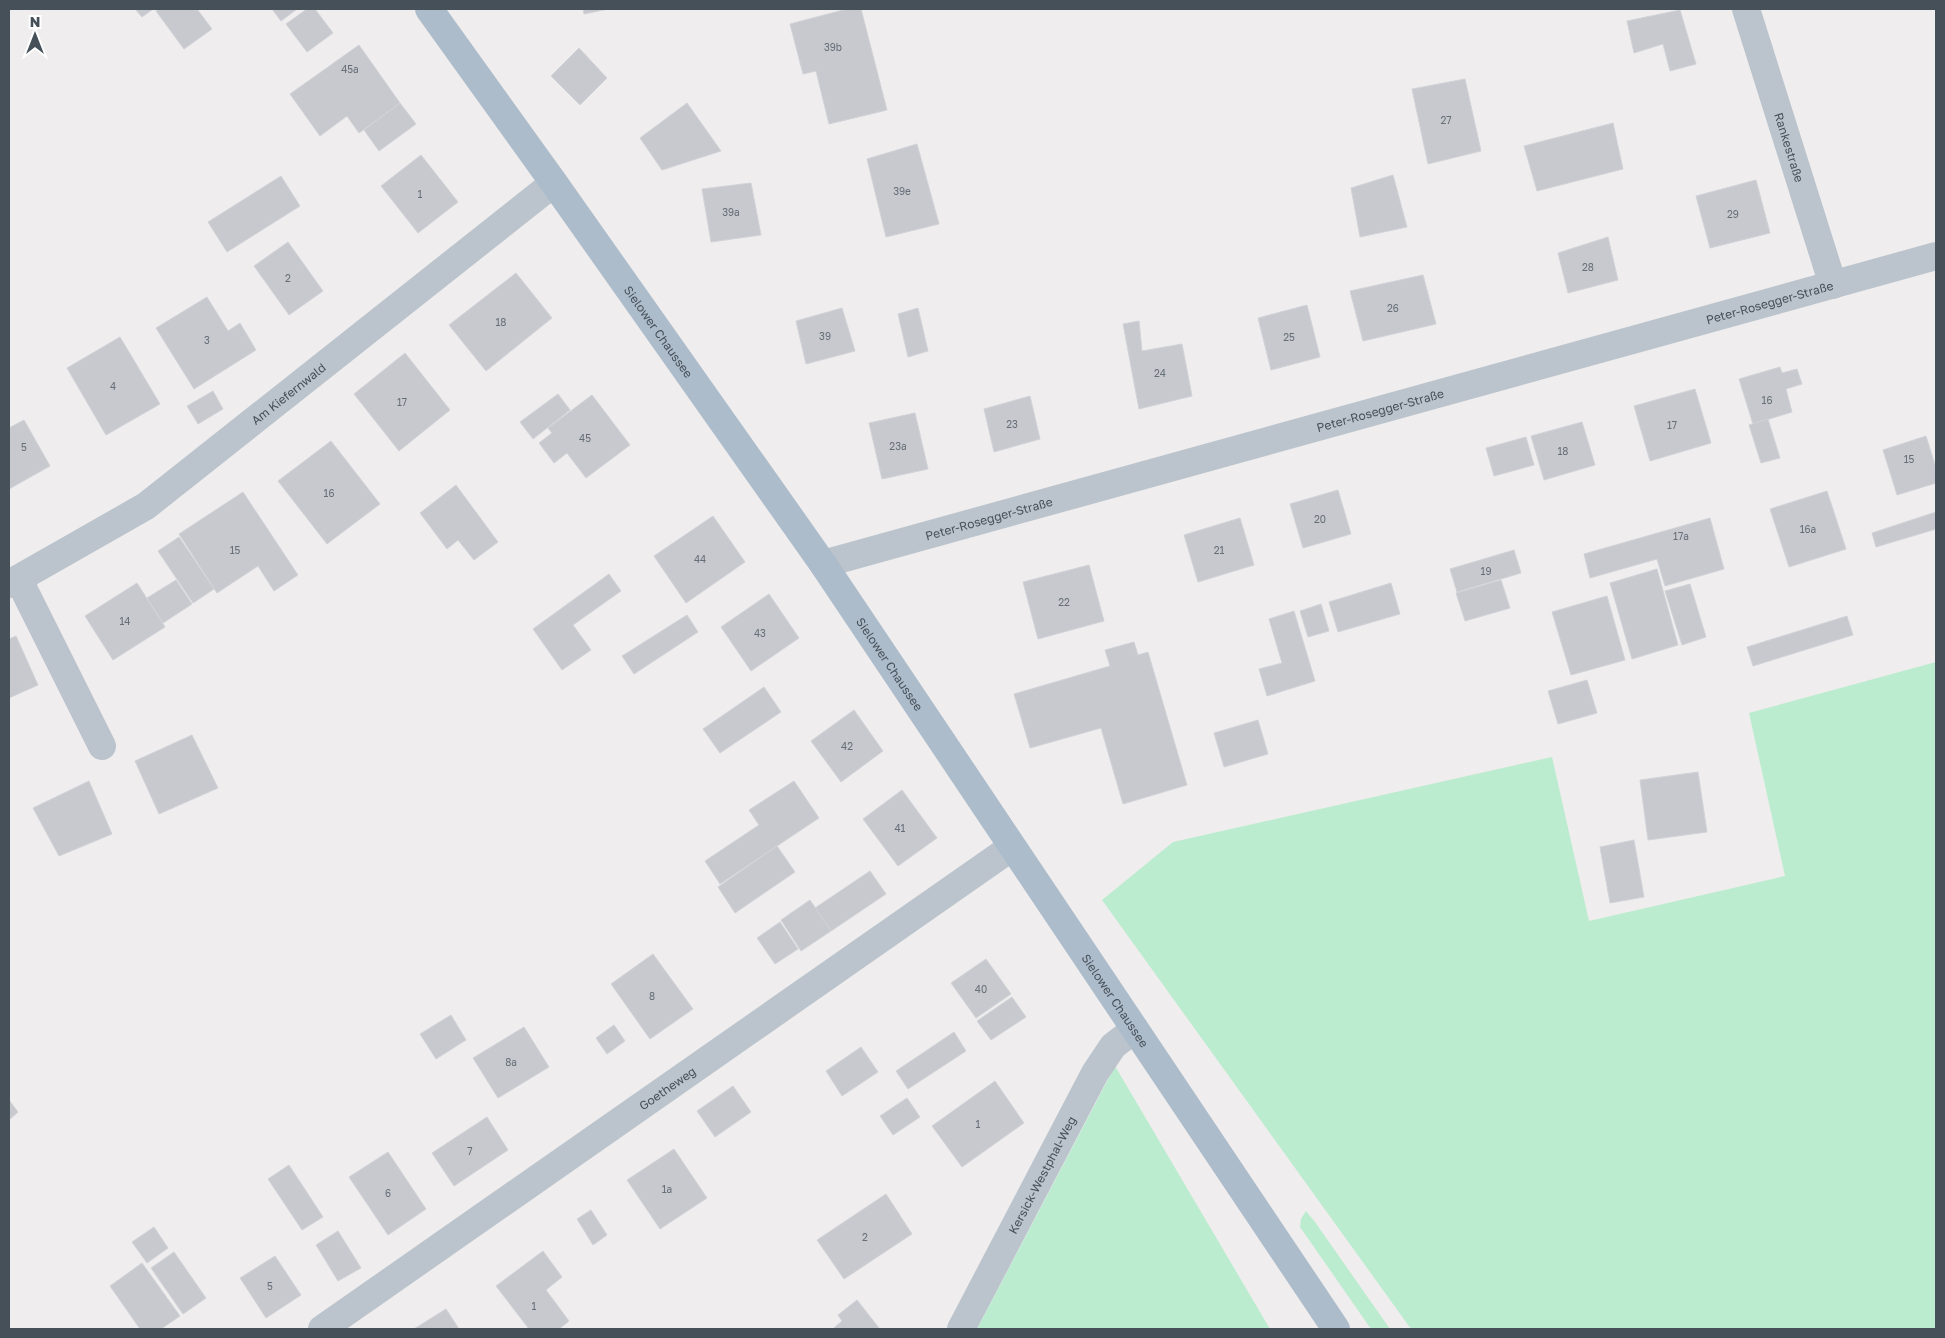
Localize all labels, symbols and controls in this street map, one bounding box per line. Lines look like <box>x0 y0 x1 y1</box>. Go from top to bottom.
north arrow <box>10 10 60 60</box>
text: N <box>30 13 40 30</box>
house number: 39b <box>824 41 842 53</box>
house number: 45a <box>341 63 359 75</box>
street label: Rankestraße <box>1772 111 1808 184</box>
house number: 27 <box>1440 114 1452 126</box>
house number: 39e <box>893 185 911 197</box>
house number: 1 <box>418 188 423 200</box>
house number: 39a <box>722 206 740 218</box>
house number: 29 <box>1727 208 1739 220</box>
house number: 28 <box>1582 261 1594 273</box>
house number: 2 <box>285 272 291 284</box>
street label: Peter-Rosegger-Straße <box>1704 277 1835 327</box>
street label: Sielower Chaussee <box>621 283 696 380</box>
house number: 26 <box>1387 302 1399 314</box>
house number: 18 <box>496 316 506 328</box>
house number: 39 <box>819 330 831 342</box>
house number: 25 <box>1283 331 1295 343</box>
house number: 3 <box>204 334 210 346</box>
street label: Am Kiefernwald <box>248 359 328 427</box>
house number: 24 <box>1154 367 1166 379</box>
house number: 4 <box>110 380 116 392</box>
street label: Peter-Rosegger-Straße <box>1315 385 1445 435</box>
house number: 16 <box>1762 394 1772 406</box>
house number: 17 <box>397 396 407 408</box>
house number: 23 <box>1006 418 1018 430</box>
house number: 17 <box>1667 419 1677 431</box>
house number: 45 <box>579 432 591 444</box>
house number: 23a <box>889 440 907 452</box>
house number: 5 <box>21 441 27 453</box>
house number: 18 <box>1558 445 1568 457</box>
house number: 15 <box>1904 453 1915 465</box>
house number: 16 <box>324 487 334 499</box>
street label: Peter-Rosegger-Straße <box>923 493 1054 543</box>
house number: 20 <box>1314 513 1326 525</box>
house number: 16a <box>1800 523 1816 535</box>
house number: 17a <box>1673 530 1689 542</box>
house number: 15 <box>230 544 241 556</box>
house number: 21 <box>1214 544 1224 556</box>
house number: 44 <box>694 553 706 565</box>
house number: 19 <box>1481 565 1491 577</box>
house number: 22 <box>1058 596 1070 608</box>
street label: Sielower Chaussee <box>853 614 927 714</box>
house number: 14 <box>120 615 130 627</box>
house number: 43 <box>754 627 766 639</box>
house number: 42 <box>841 740 853 752</box>
house number: 41 <box>895 822 906 834</box>
street label: Sielower Chaussee <box>1079 951 1152 1050</box>
house number: 40 <box>975 983 987 995</box>
house number: 8 <box>649 990 655 1002</box>
house number: 8a <box>505 1056 517 1068</box>
street label: Goetheweg <box>636 1063 698 1113</box>
street label: Kersick-Westphal-Weg <box>1005 1113 1079 1236</box>
house number: 1 <box>976 1118 981 1130</box>
house number: 7 <box>467 1145 473 1157</box>
house number: 1a <box>662 1183 672 1195</box>
house number: 6 <box>385 1187 391 1199</box>
house number: 2 <box>862 1231 868 1243</box>
house number: 5 <box>267 1280 273 1292</box>
house number: 1 <box>532 1300 537 1312</box>

